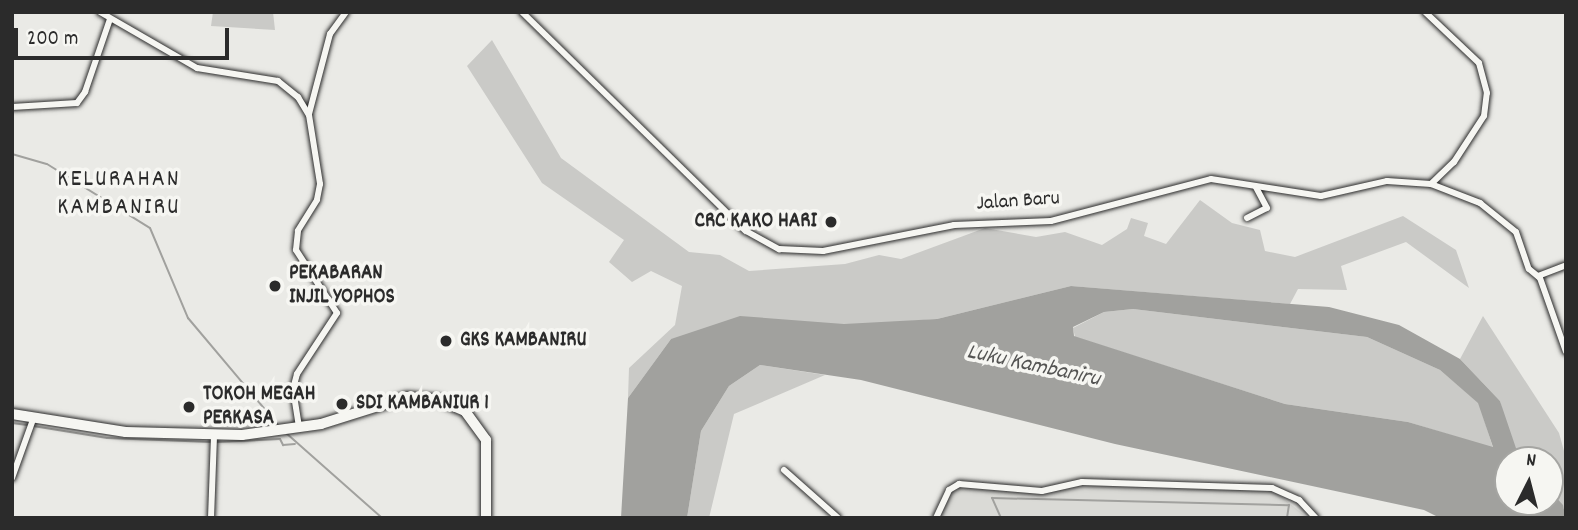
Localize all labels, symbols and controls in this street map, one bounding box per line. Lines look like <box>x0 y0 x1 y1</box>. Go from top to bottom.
scale bar <box>18 14 233 58</box>
text: 200 m <box>27 25 78 55</box>
district label: KELURAHAN KAMBANIRU <box>58 167 180 223</box>
street label: Jalan Baru <box>975 187 1061 217</box>
place label: CRC KAKO HARI <box>695 209 817 235</box>
marker: CRC KAKO HARI <box>823 214 839 230</box>
place label: PEKABARAN INJIL YOPHOS <box>289 261 395 311</box>
marker: PEKABARAN INJIL YOPHOS <box>267 278 283 294</box>
place label: GKS KAMBANIRU <box>460 328 587 354</box>
marker: GKS KAMBANIRU <box>438 333 454 349</box>
water label: Luku Kambaniru <box>964 339 1102 395</box>
place label: TOKOH MEGAH PERKASA <box>203 382 315 432</box>
place label: SDI KAMBANIUR 1 <box>356 391 489 417</box>
marker: SDI KAMBANIUR 1 <box>334 396 350 412</box>
marker: TOKOH MEGAH PERKASA <box>181 399 197 415</box>
north arrow <box>1494 446 1564 516</box>
text: N <box>1525 448 1537 476</box>

